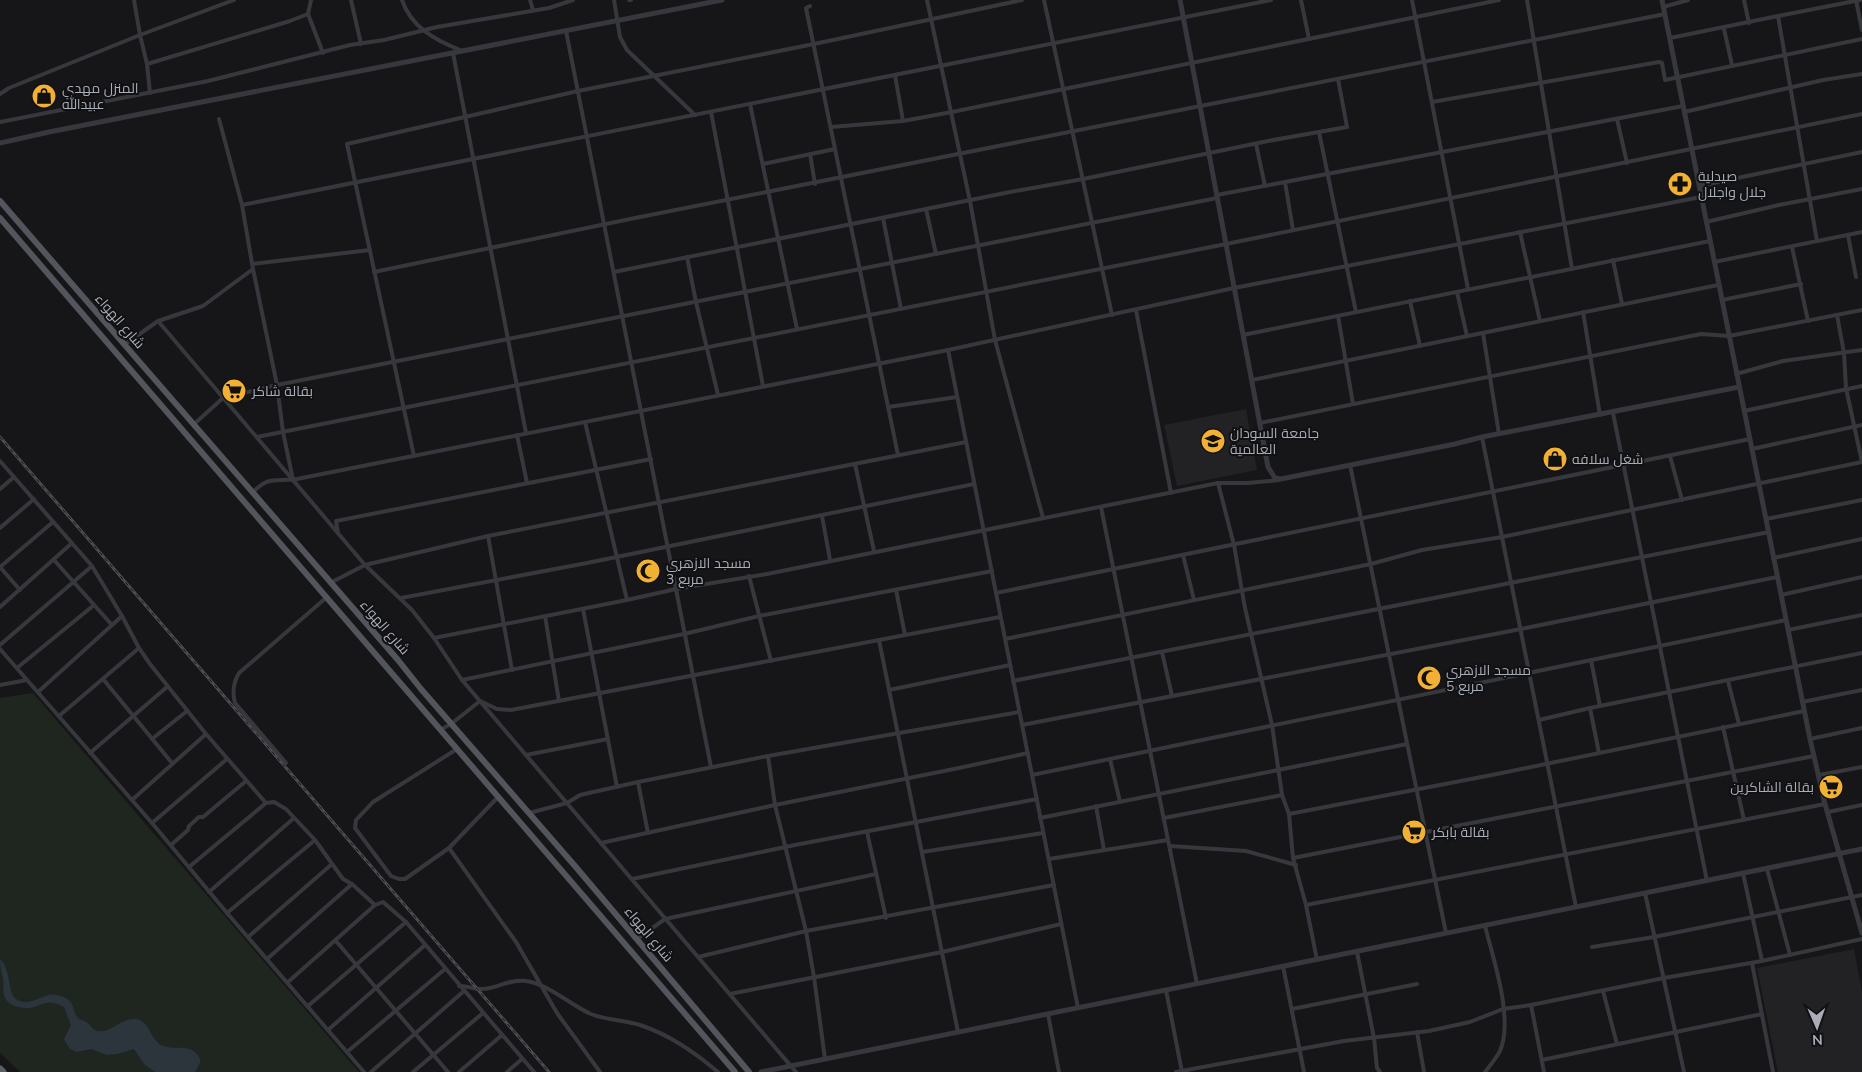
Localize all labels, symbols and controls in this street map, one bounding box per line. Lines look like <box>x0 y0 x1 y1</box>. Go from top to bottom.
place label: المنزل مهدي عبيدالله <box>62 79 139 114</box>
shop icon: المنزل مهدي عبيدالله <box>31 83 57 109</box>
place label: صيدلية جلال واجلال <box>1698 167 1766 202</box>
pharmacy icon: صيدلية جلال واجلال <box>1667 171 1693 197</box>
street label: شارع الهواء <box>90 290 149 353</box>
supermarket icon: بقالة شاكر <box>221 378 247 404</box>
place label: بقالة شاكر <box>251 382 313 401</box>
place label: جامعة السودان العالمية <box>1230 424 1319 459</box>
school or university icon: جامعة السودان العالمية <box>1200 428 1226 454</box>
shop icon: شغل سلافه <box>1542 446 1568 472</box>
place label: شغل سلافه <box>1572 450 1643 469</box>
place label: مسجد الازهري مربع 3 <box>666 554 751 589</box>
mosque icon: مسجد الازهري مربع 3 <box>635 558 661 584</box>
street label: شارع الهواء <box>355 596 414 659</box>
place label: مسجد الازهري مربع 5 <box>1446 661 1531 696</box>
mosque icon: مسجد الازهري مربع 5 <box>1416 665 1442 691</box>
supermarket icon: بقالة الشاكرين <box>1818 774 1844 800</box>
place label: بقالة الشاكرين <box>1730 778 1814 797</box>
supermarket icon: بقالة بابكر <box>1401 819 1427 845</box>
place label: بقالة بابكر <box>1431 823 1489 842</box>
street label: شارع الهواء <box>620 903 677 966</box>
north arrow <box>1792 1002 1842 1052</box>
text: N <box>1812 1030 1823 1049</box>

